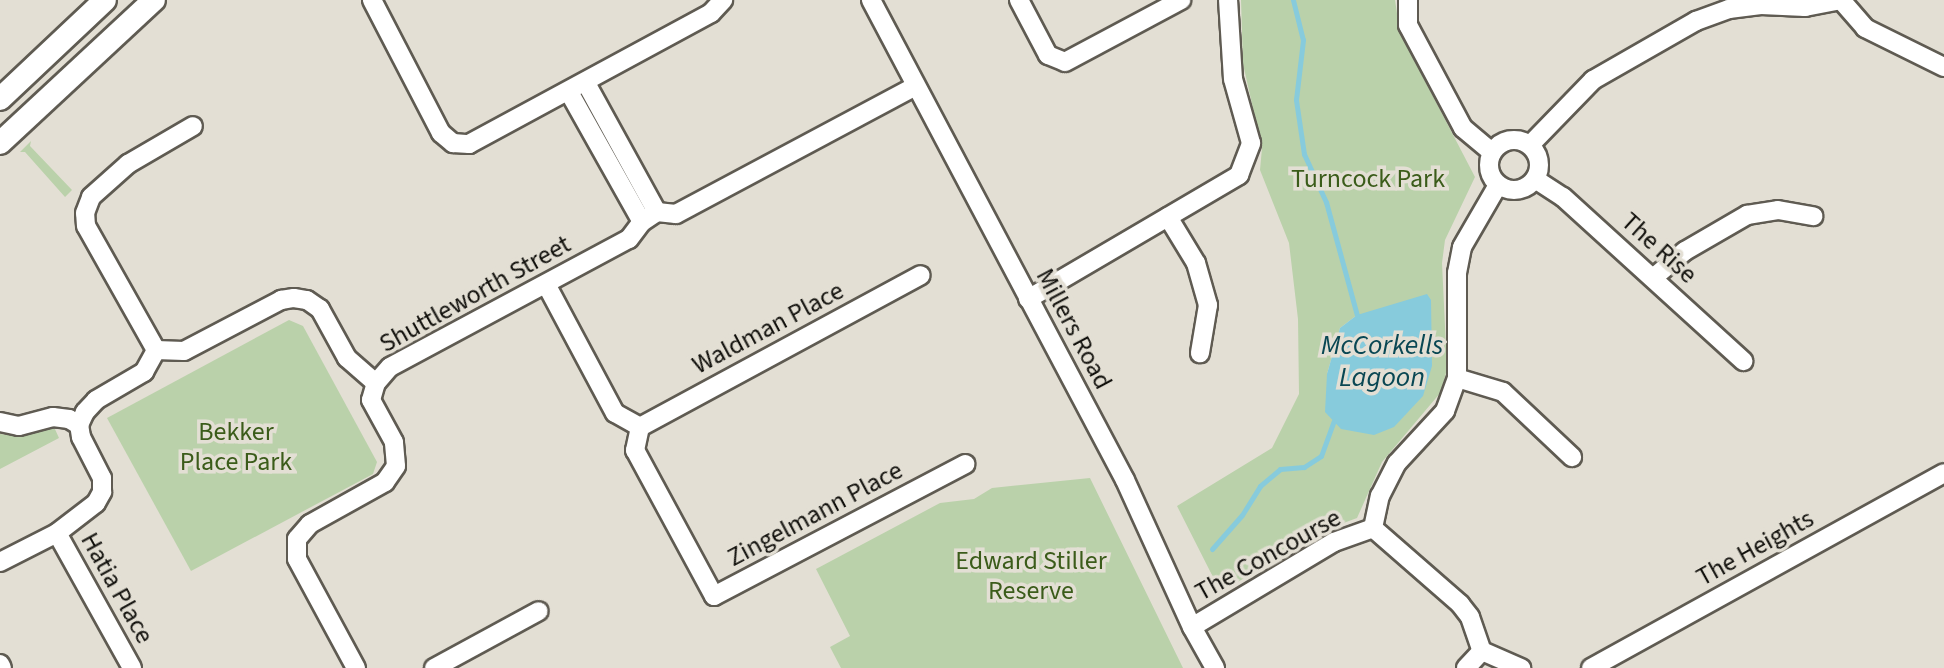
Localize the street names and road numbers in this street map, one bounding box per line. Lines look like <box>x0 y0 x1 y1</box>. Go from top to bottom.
street label: The Rise <box>1615 206 1703 290</box>
street label: Shuttleworth Street <box>374 229 576 359</box>
street label: Millers Road <box>1029 263 1119 395</box>
street label: Waldman Place <box>687 275 849 381</box>
street label: Zingelmann Place <box>722 455 908 573</box>
street label: The Concourse <box>1190 502 1346 608</box>
street label: The Heights <box>1691 503 1819 593</box>
street label: Hatia Place <box>74 527 160 649</box>

